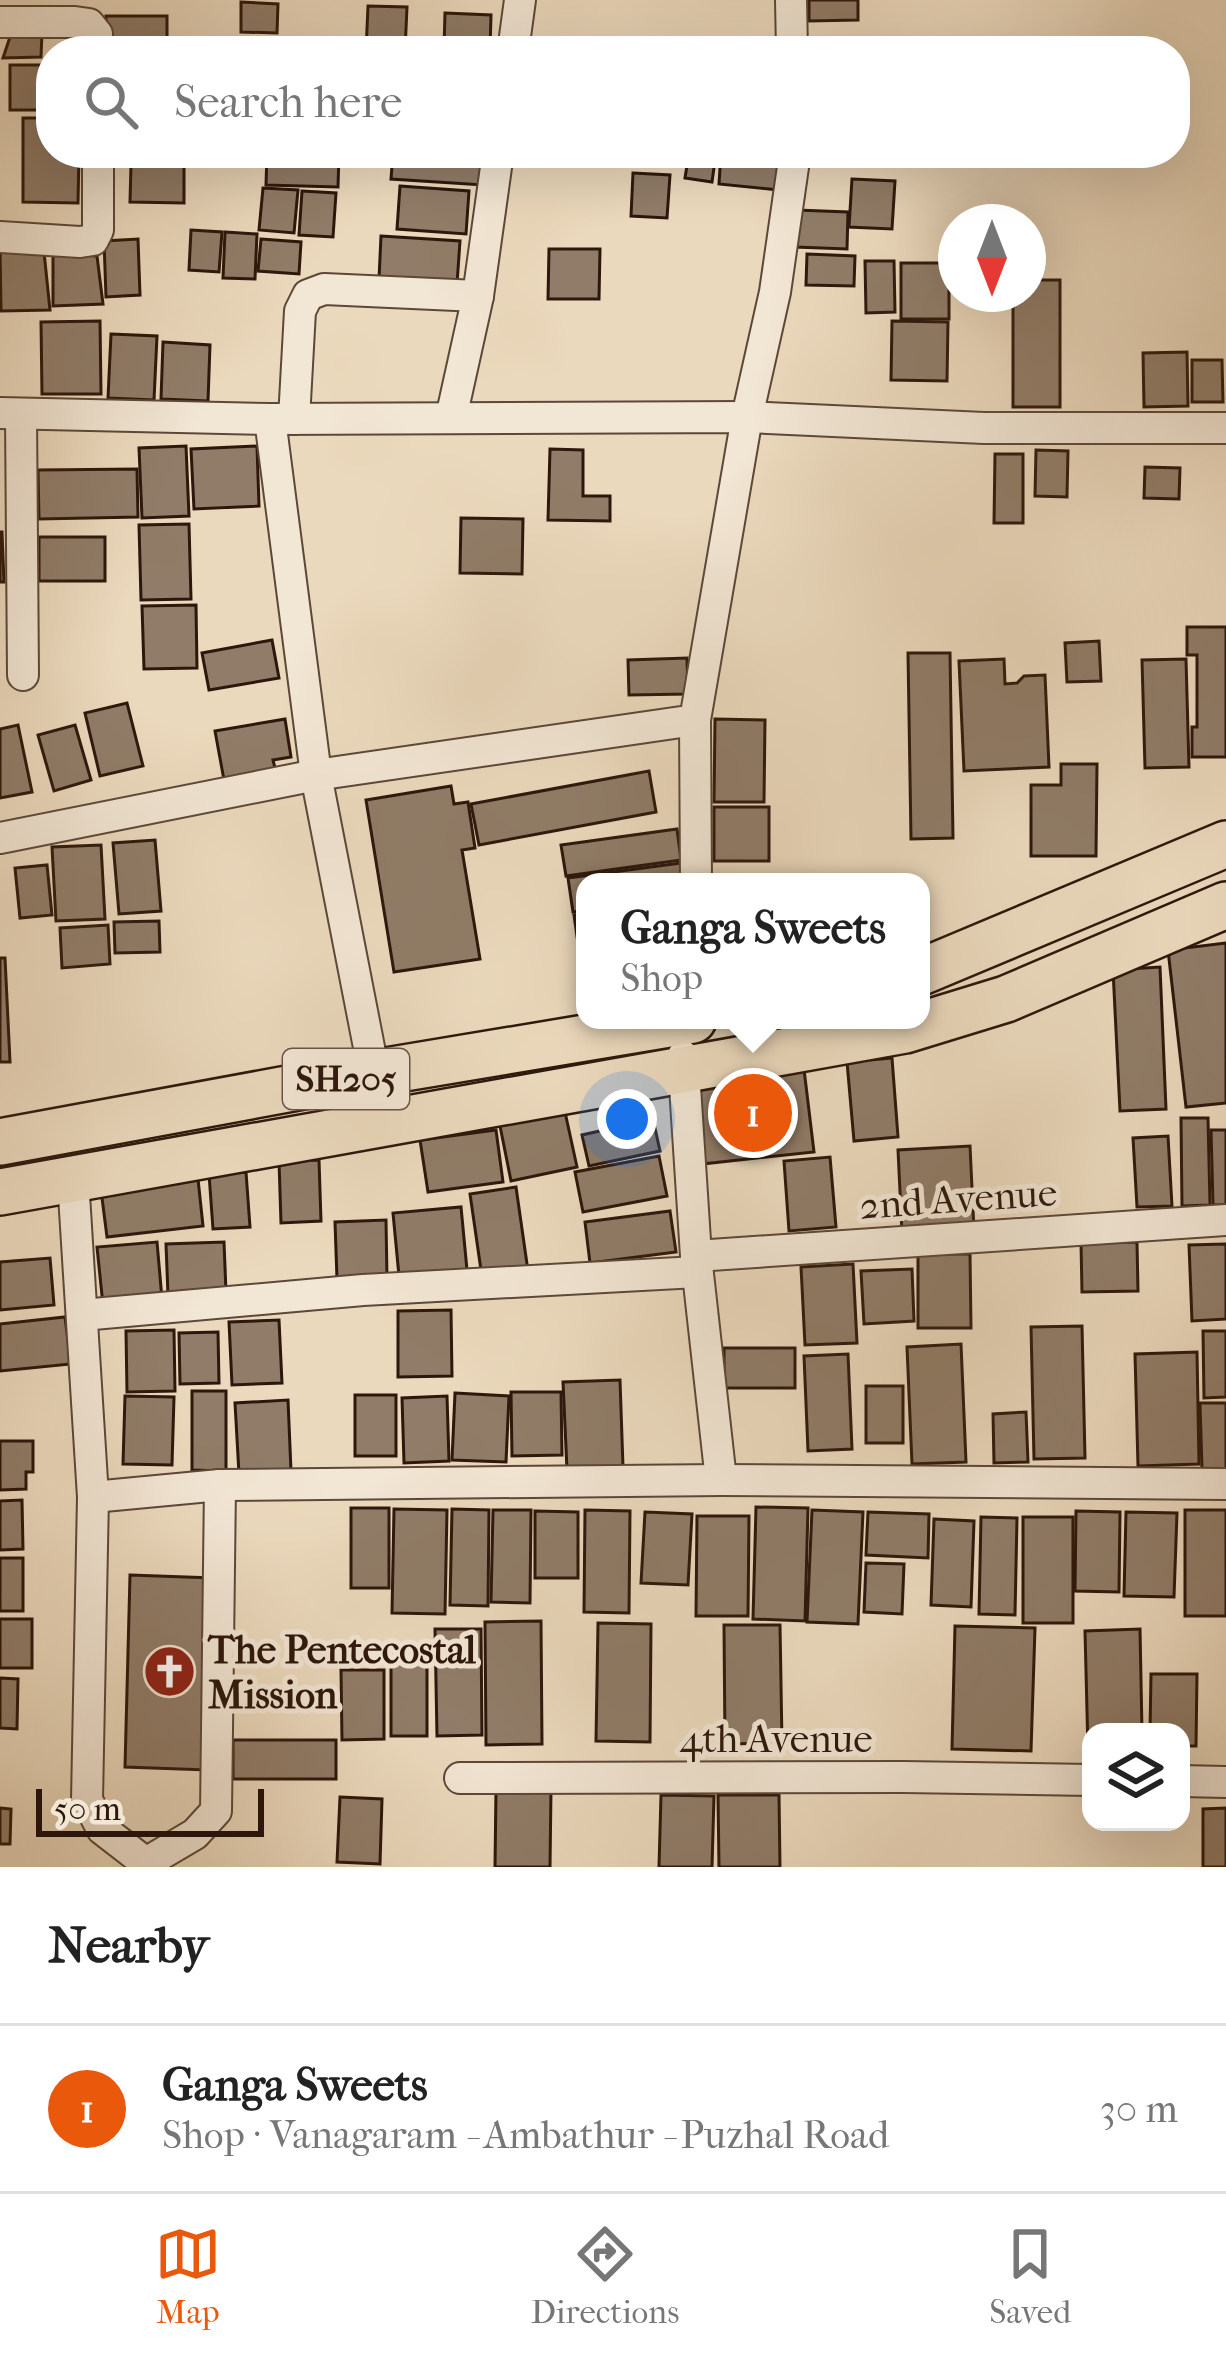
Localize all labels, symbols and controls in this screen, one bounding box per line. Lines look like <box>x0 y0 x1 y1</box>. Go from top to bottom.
search box <box>36 36 1190 168</box>
icon: search <box>78 69 144 135</box>
text: Search here <box>174 76 402 129</box>
north arrow <box>938 204 1046 312</box>
popup <box>576 873 930 1029</box>
text: Ganga Sweets <box>620 902 886 955</box>
text: Shop <box>620 955 703 1001</box>
road number: SH205 <box>283 1049 409 1109</box>
pin: 1 <box>714 1068 792 1158</box>
your location <box>597 1089 657 1149</box>
street label: 2nd Avenue <box>858 1169 1058 1229</box>
place label: The Pentecostal Mission <box>207 1627 476 1718</box>
church icon: The Pentecostal Mission <box>141 1644 197 1700</box>
street label: 4th Avenue <box>679 1716 873 1762</box>
map controls <box>1082 1723 1190 1831</box>
button: layers <box>1082 1723 1190 1831</box>
scale bar <box>36 1783 264 1836</box>
text: 50 m <box>54 1790 121 1829</box>
text: Nearby <box>48 1915 209 1975</box>
text: Ganga Sweets <box>162 2059 428 2112</box>
text: 1 <box>80 2086 94 2132</box>
text: 30 m <box>1100 2086 1178 2132</box>
text: Shop · Vanagaram - Ambathur - Puzhal Road <box>162 2112 889 2158</box>
tab: Map <box>155 2221 221 2332</box>
tab: Directions <box>531 2221 679 2332</box>
tab: Saved <box>989 2221 1071 2332</box>

